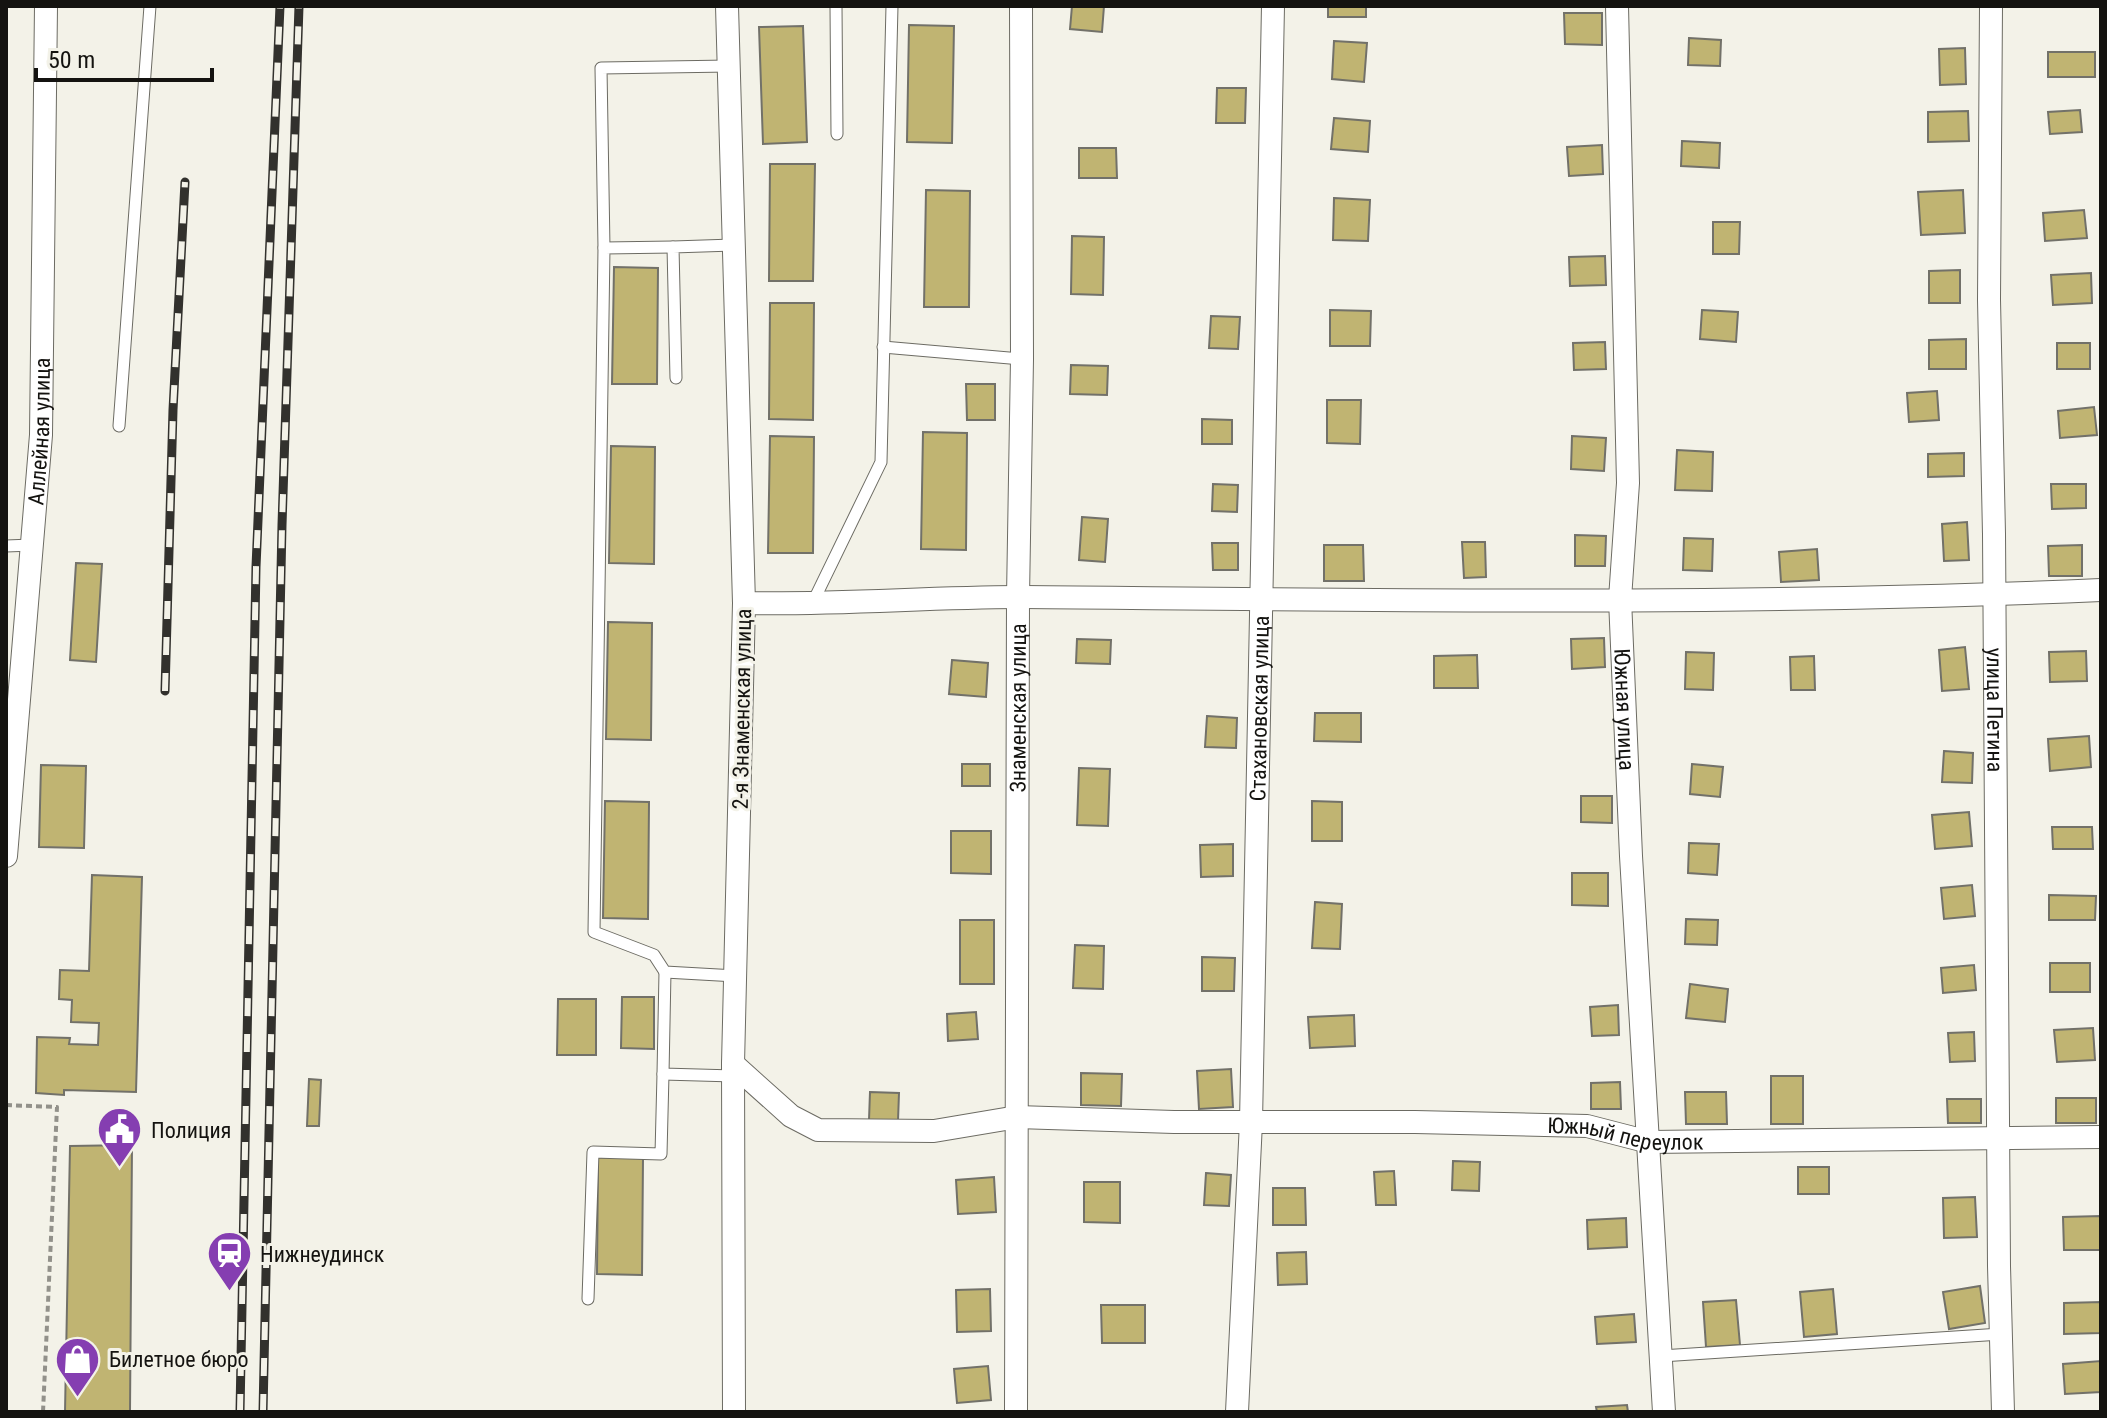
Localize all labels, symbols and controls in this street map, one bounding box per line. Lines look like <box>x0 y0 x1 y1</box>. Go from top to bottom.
scale bar <box>36 32 212 82</box>
text: 50 m <box>48 46 95 74</box>
street label: Аллейная улица <box>23 358 54 506</box>
street label: 2-я Знаменская улица <box>728 608 756 810</box>
street label: Стахановская улица <box>1245 615 1273 802</box>
street label: Знаменская улица <box>1005 623 1030 793</box>
street label: Южная улица <box>1610 648 1640 771</box>
street label: улица Петина <box>1982 648 2008 772</box>
public building icon: Полиция <box>96 1106 144 1169</box>
street label: Южный переулок <box>1547 1113 1704 1155</box>
place label: Полиция <box>151 1118 231 1143</box>
station icon: Нижнеудинск <box>205 1230 253 1293</box>
place label: Нижнеудинск <box>260 1242 385 1267</box>
shop icon: Билетное бюро <box>54 1335 102 1398</box>
place label: Билетное бюро <box>109 1347 249 1372</box>

